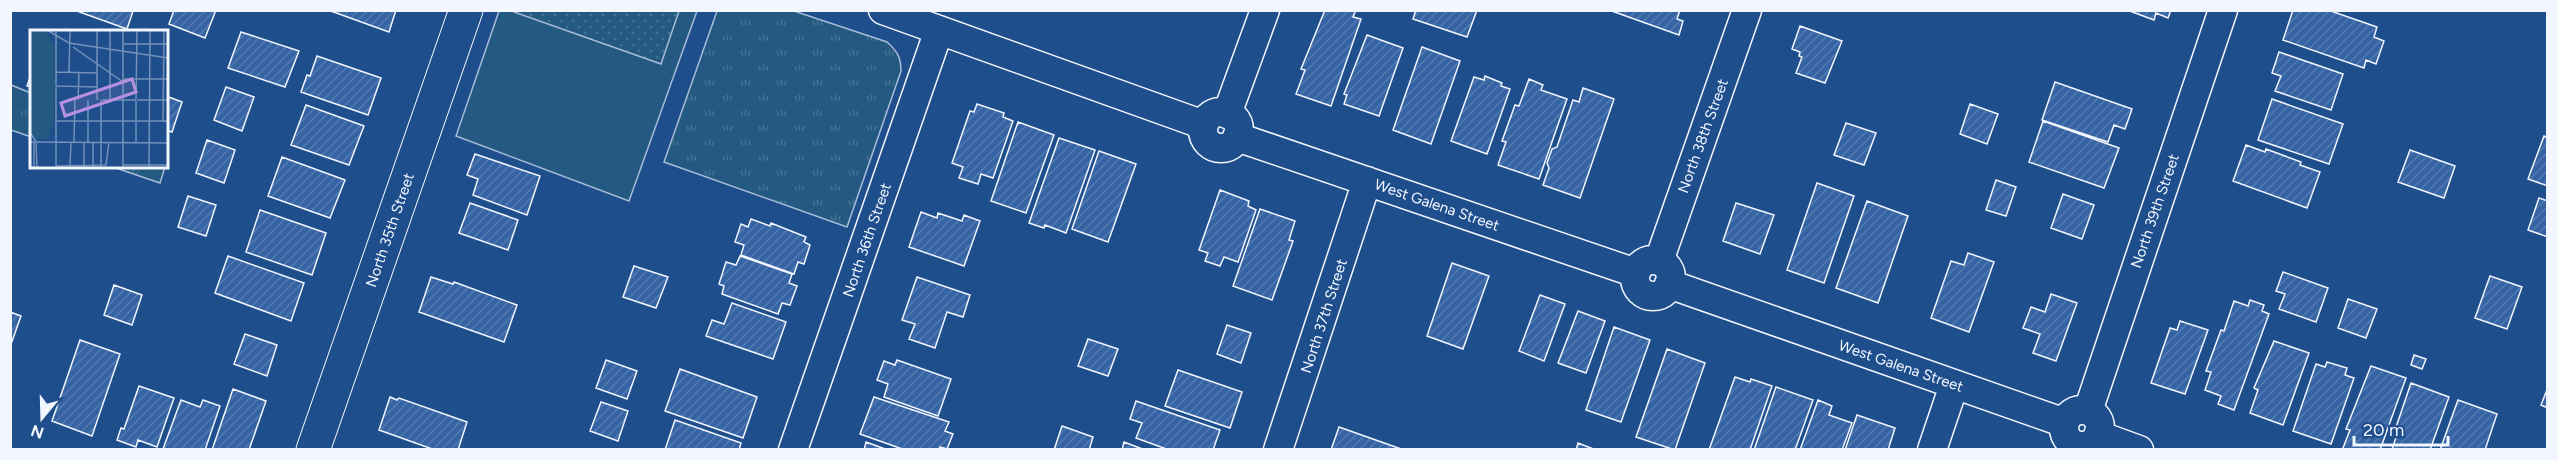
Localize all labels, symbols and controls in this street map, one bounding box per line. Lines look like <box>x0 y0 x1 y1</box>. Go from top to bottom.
inset map <box>30 30 168 168</box>
street label: North 38th Street <box>1674 76 1732 196</box>
street label: North 39th Street <box>2127 151 2183 270</box>
street label: North 35th Street <box>362 170 418 289</box>
street label: West Galena Street <box>1372 175 1502 235</box>
street label: North 36th Street <box>839 180 895 299</box>
street label: North 37th Street <box>1297 256 1351 375</box>
street label: West Galena Street <box>1836 336 1966 396</box>
north arrow <box>12 388 72 448</box>
scale bar <box>2354 409 2448 447</box>
text: 20 m <box>2363 419 2404 441</box>
text: N <box>28 421 46 443</box>

